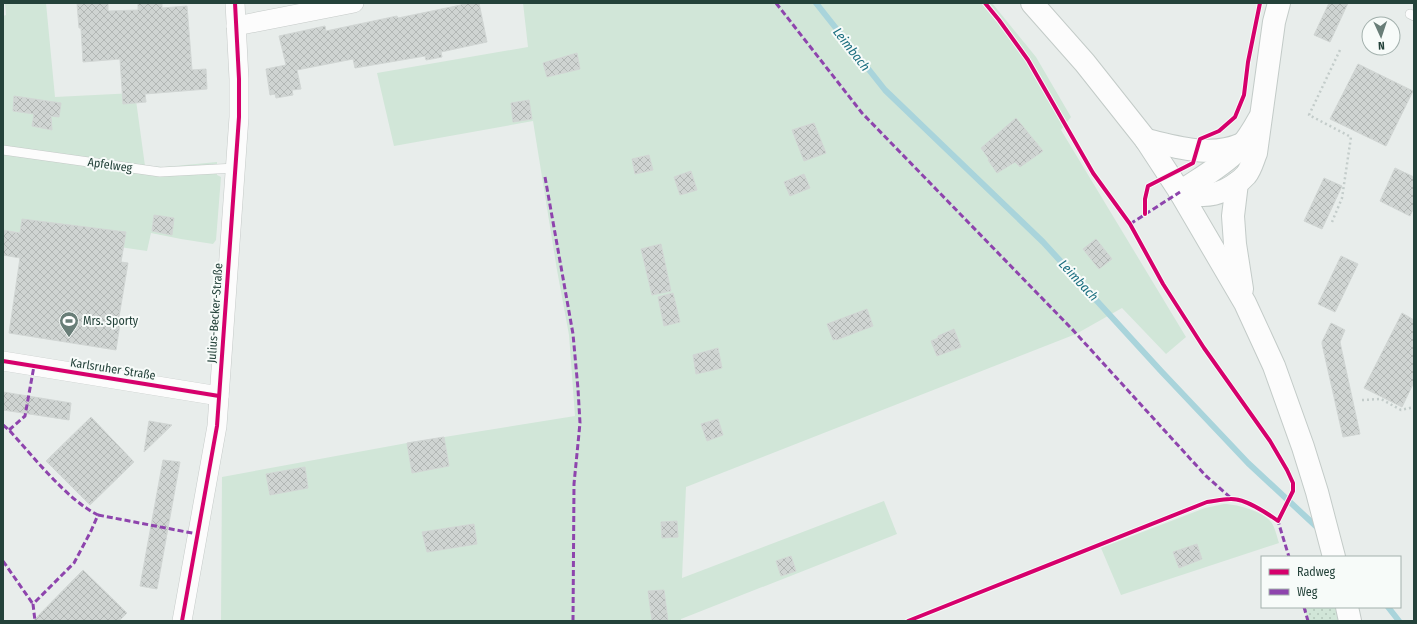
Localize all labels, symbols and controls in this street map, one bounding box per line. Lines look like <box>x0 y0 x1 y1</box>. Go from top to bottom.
north arrow <box>1361 16 1401 56</box>
water label: Leimbach <box>830 25 873 74</box>
text: N <box>1378 39 1385 52</box>
street label: Apfelweg <box>87 155 133 175</box>
water label: Leimbach <box>1056 257 1101 304</box>
street label: Julius-Becker-Straße <box>205 262 225 363</box>
sports icon: Mrs. Sporty <box>58 310 80 338</box>
place label: Mrs. Sporty <box>83 314 139 328</box>
street label: Karlsruher Straße <box>69 355 157 383</box>
legend <box>1261 556 1401 608</box>
text: Radweg <box>1297 565 1336 579</box>
text: Weg <box>1297 585 1318 599</box>

